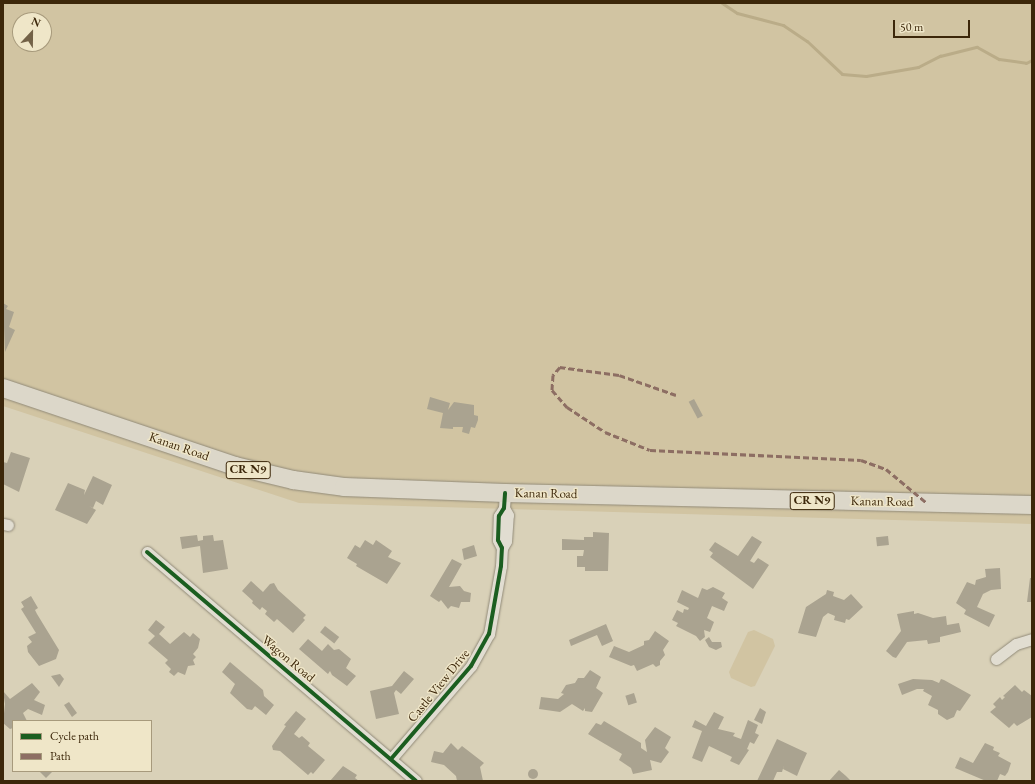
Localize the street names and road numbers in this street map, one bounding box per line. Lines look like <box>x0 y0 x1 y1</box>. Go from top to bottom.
street label: Kanan Road <box>147 429 211 465</box>
road number: CR N9 <box>225 460 271 480</box>
street label: Kanan Road <box>514 486 578 502</box>
road number: CR N9 <box>789 491 835 511</box>
street label: Kanan Road <box>850 494 914 510</box>
street label: Wagon Road <box>258 632 318 686</box>
street label: Castle View Drive <box>405 646 473 726</box>

